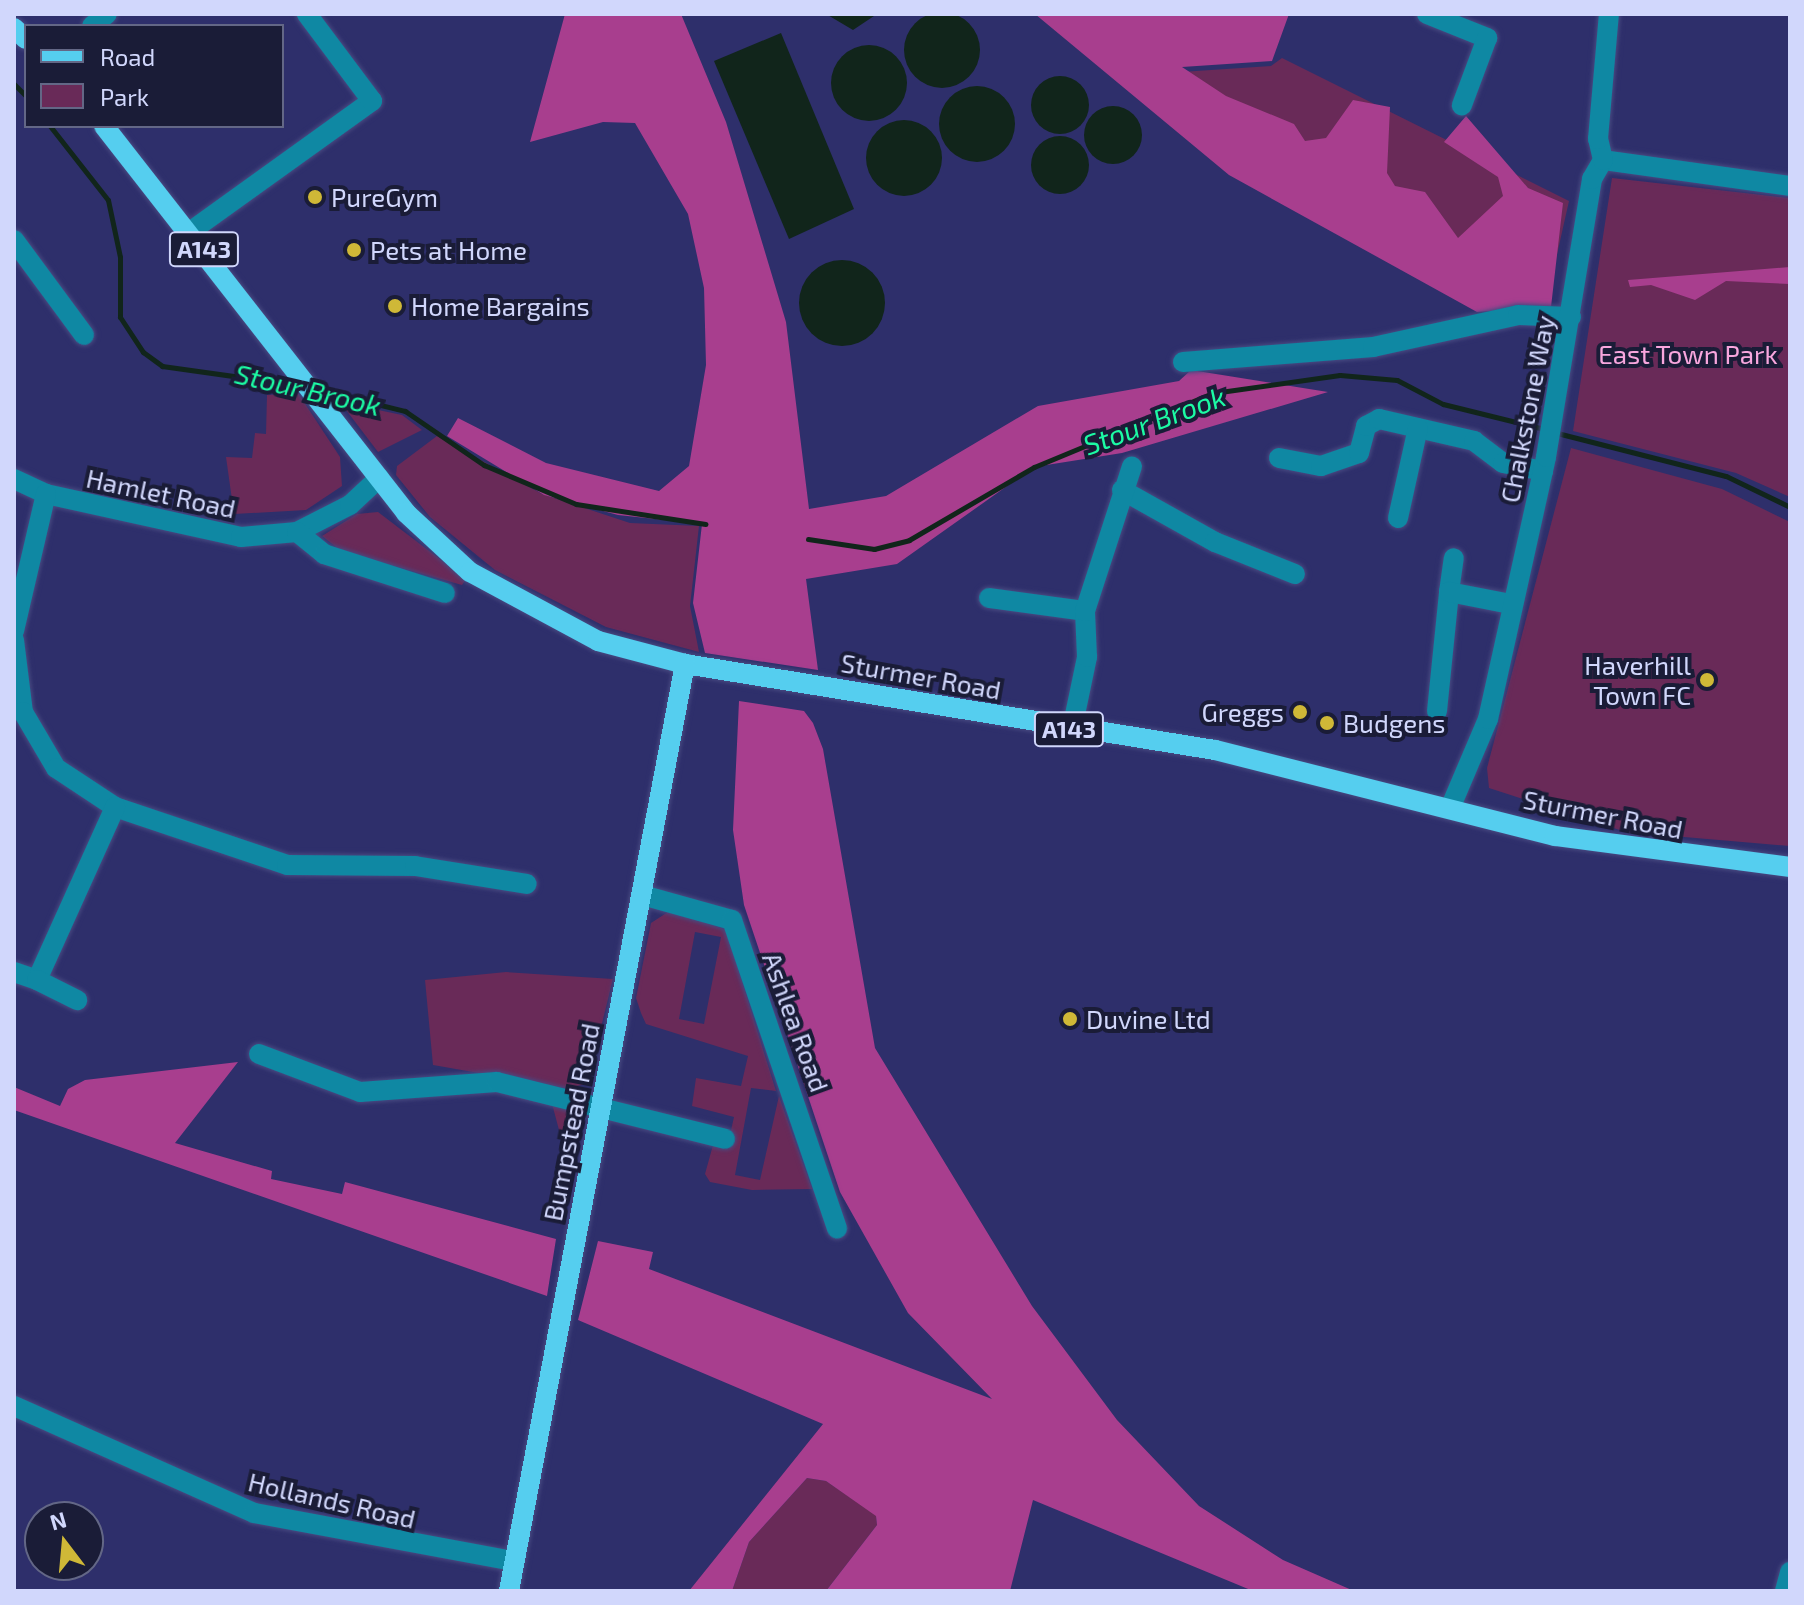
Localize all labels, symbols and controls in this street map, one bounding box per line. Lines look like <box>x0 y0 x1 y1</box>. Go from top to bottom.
legend <box>24 24 284 128</box>
text: Road <box>100 42 155 71</box>
text: Park <box>100 82 149 111</box>
place label: PureGym <box>331 181 438 213</box>
marker: PureGym <box>306 188 324 206</box>
road number: A143 <box>168 229 240 269</box>
place label: Pets at Home <box>370 234 527 266</box>
marker: Pets at Home <box>345 241 363 259</box>
place label: Home Bargains <box>411 290 590 322</box>
marker: Home Bargains <box>386 297 404 315</box>
street label: Chalkstone Way <box>1494 313 1560 505</box>
park label: East Town Park <box>1598 338 1778 370</box>
water label: Stour Brook <box>231 356 385 422</box>
water label: Stour Brook <box>1078 379 1230 461</box>
street label: Hamlet Road <box>84 462 238 524</box>
street label: Sturmer Road <box>838 647 1004 705</box>
place label: Haverhill Town FC <box>1584 649 1691 710</box>
marker: Haverhill Town FC <box>1698 671 1716 689</box>
place label: Greggs <box>1201 696 1284 728</box>
marker: Greggs <box>1291 703 1309 721</box>
place label: Budgens <box>1343 707 1446 739</box>
road number: A143 <box>1033 709 1105 749</box>
marker: Budgens <box>1318 714 1336 732</box>
street label: Sturmer Road <box>1520 783 1686 845</box>
street label: Ashlea Road <box>756 948 836 1096</box>
place label: Duvine Ltd <box>1086 1003 1211 1035</box>
marker: Duvine Ltd <box>1061 1010 1079 1028</box>
street label: Bumpstead Road <box>537 1021 605 1223</box>
street label: Hollands Road <box>245 1466 419 1534</box>
north arrow <box>24 1501 104 1581</box>
text: N <box>47 1505 69 1535</box>

